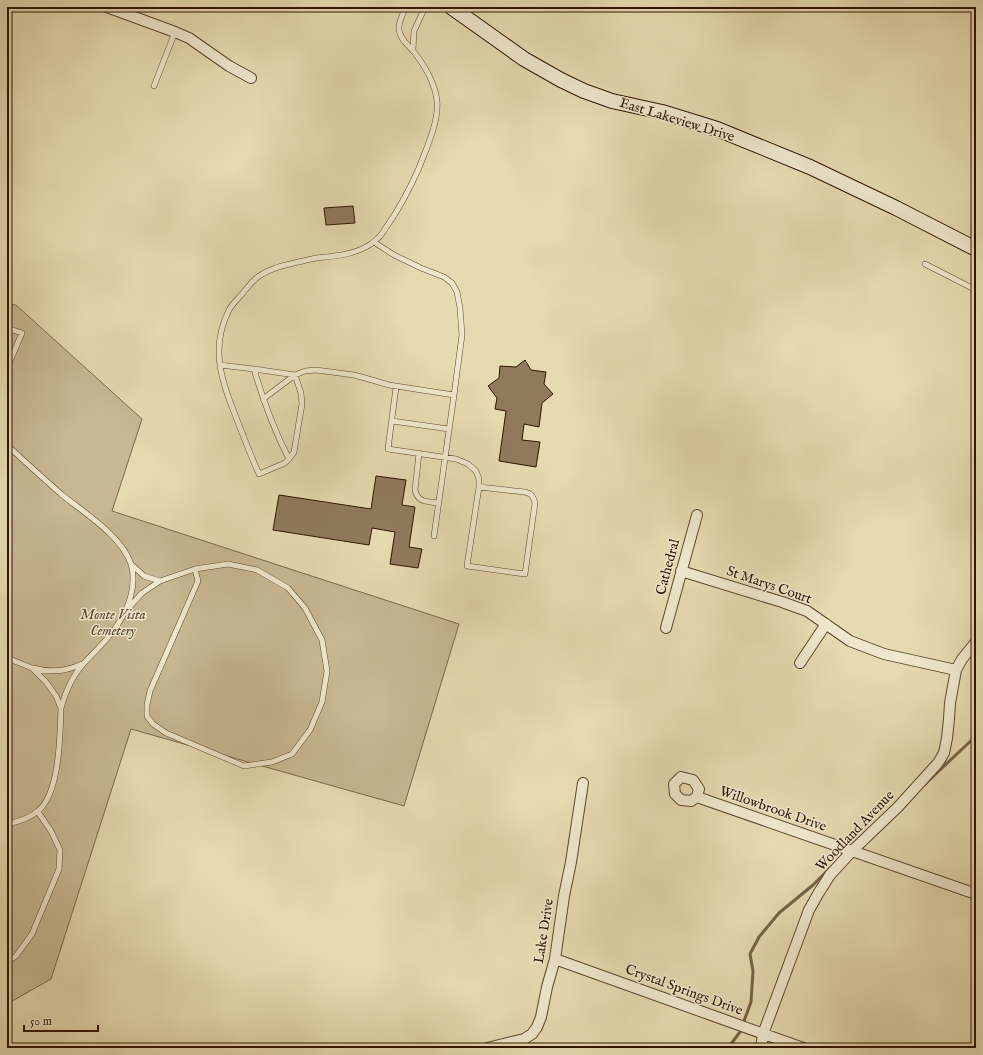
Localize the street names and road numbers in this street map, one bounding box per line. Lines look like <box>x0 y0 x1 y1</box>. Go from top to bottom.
street label: East Lakeview Drive <box>617 94 737 146</box>
street label: Cathedral <box>652 537 684 597</box>
street label: St Marys Court <box>724 562 814 608</box>
street label: Willowbrook Drive <box>717 782 829 836</box>
street label: Woodland Avenue <box>812 786 899 875</box>
street label: Lake Drive <box>530 897 558 965</box>
street label: Crystal Springs Drive <box>623 960 746 1020</box>

